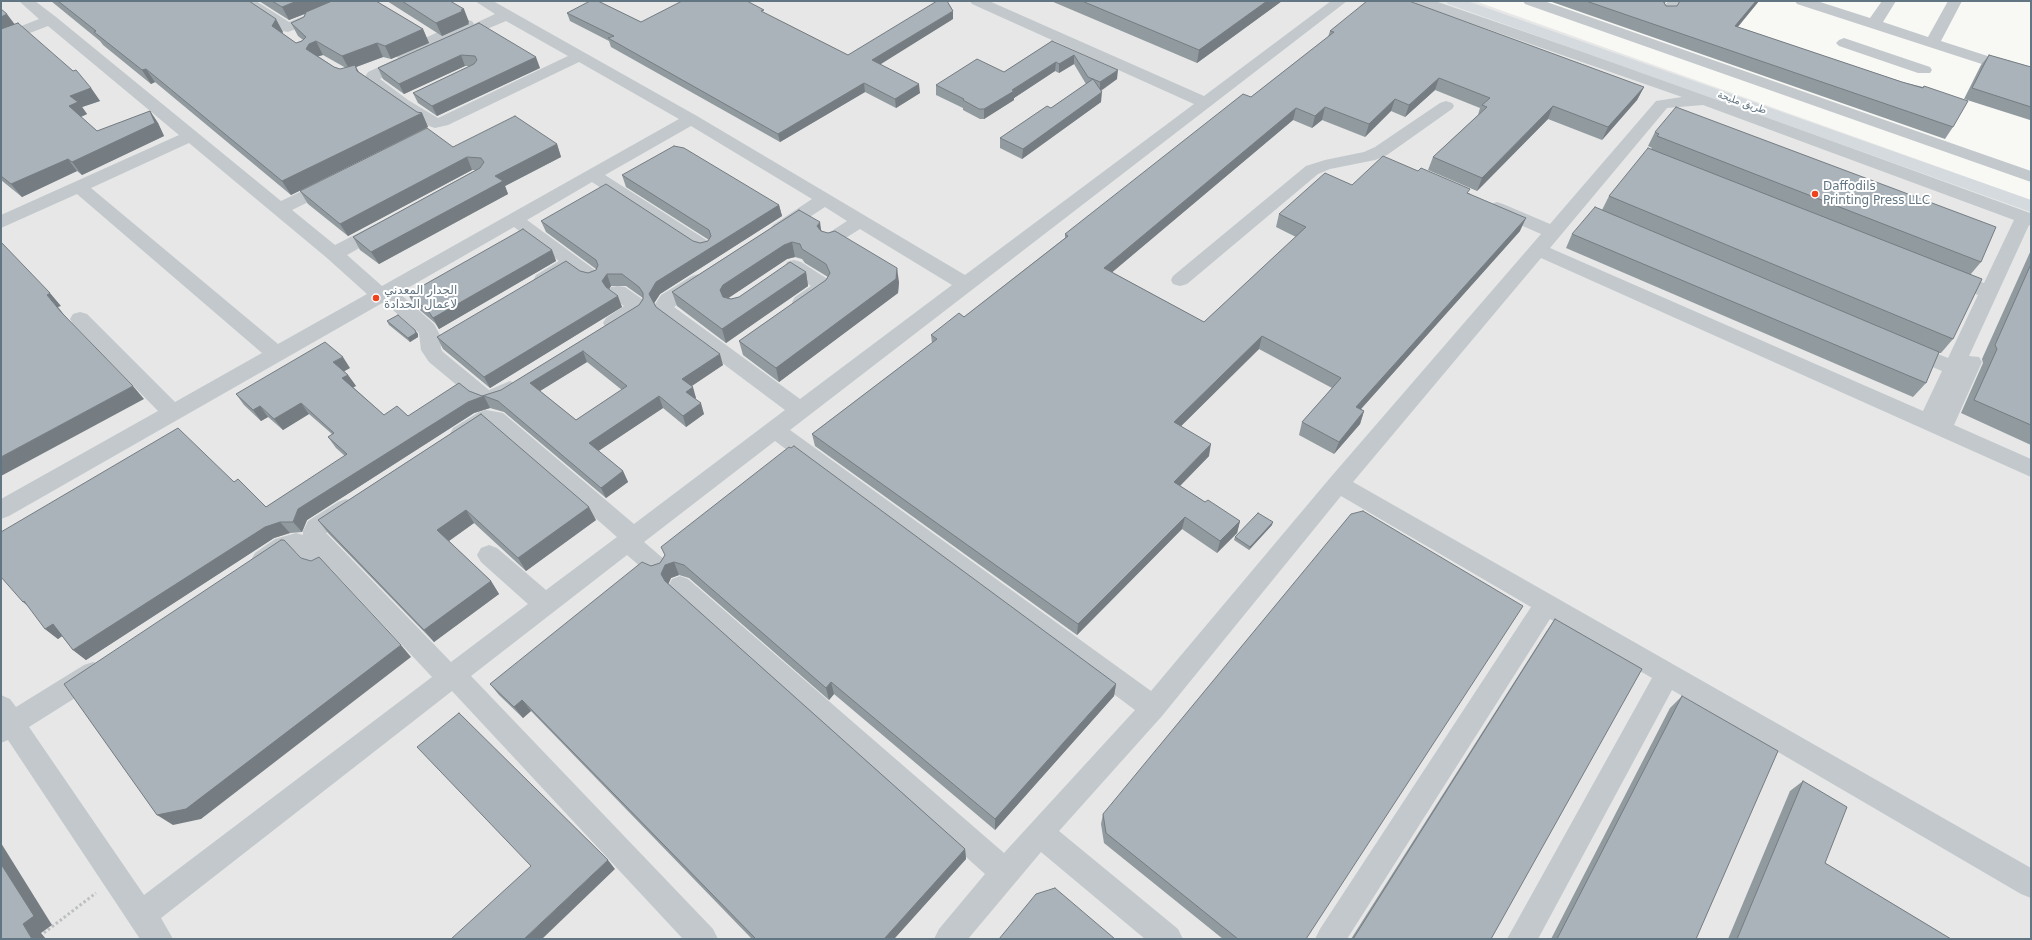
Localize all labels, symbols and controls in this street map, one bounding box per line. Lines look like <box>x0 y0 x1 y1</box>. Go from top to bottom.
street label: طريق مليحة <box>1716 89 1768 117</box>
place label: Daffodils Printing Press LLC <box>1823 180 1930 208</box>
marker: Daffodils Printing Press LLC <box>1810 189 1820 199</box>
place label: الجدار المعدني لاعمال الحدادة <box>384 284 457 312</box>
marker: الجدار المعدني لاعمال الحدادة <box>371 293 381 303</box>

